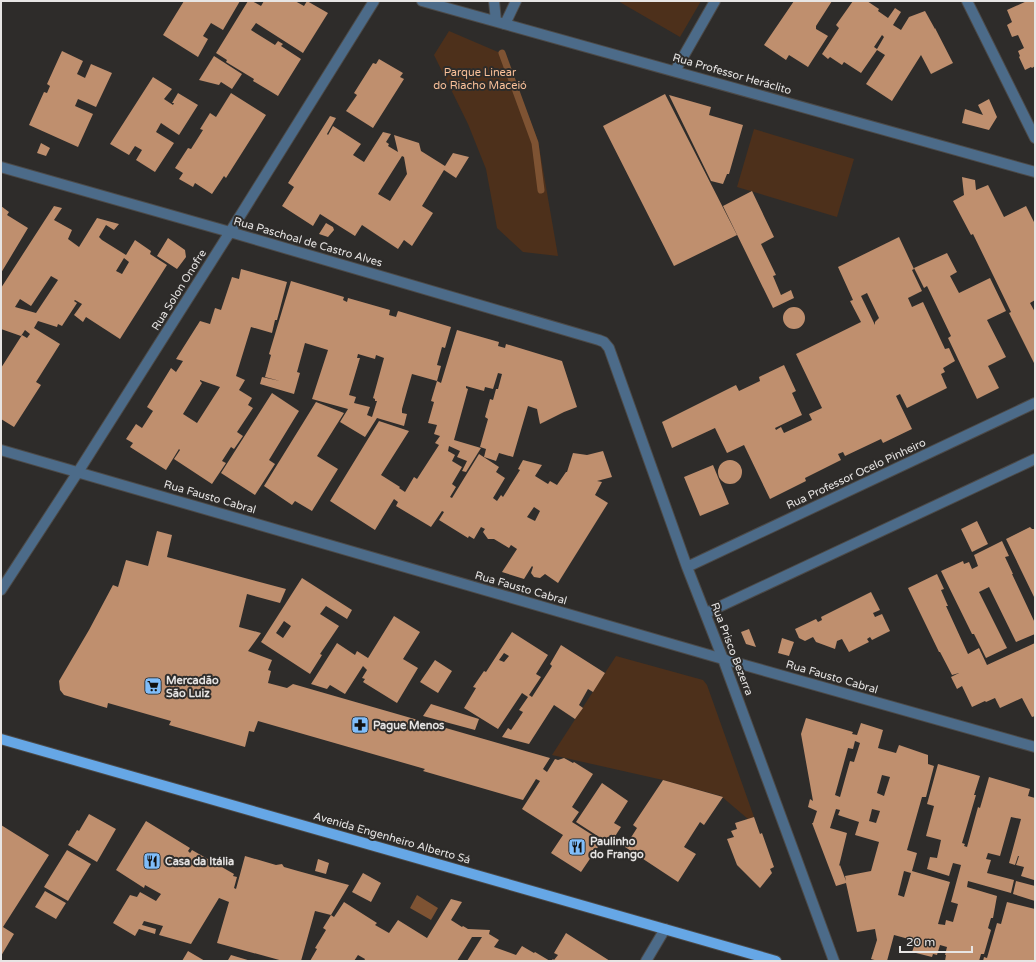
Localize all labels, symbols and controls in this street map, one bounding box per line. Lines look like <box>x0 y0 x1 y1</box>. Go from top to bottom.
street label: Rua Professor Heráclito <box>671 51 793 97</box>
park label: Parque Linear do Riacho Maceió <box>433 66 527 92</box>
street label: Rua Paschoal de Castro Alves <box>232 214 384 270</box>
street label: Rua Solon Onofre <box>149 247 209 333</box>
street label: Rua Professor Ocelo Pinheiro <box>784 436 928 512</box>
street label: Rua Fausto Cabral <box>163 478 257 516</box>
street label: Rua Fausto Cabral <box>474 569 568 607</box>
street label: Rua Prisco Bezerra <box>708 601 756 697</box>
street label: Rua Fausto Cabral <box>785 658 879 696</box>
place label: Mercadão São Luiz <box>166 674 219 700</box>
supermarket icon: Mercadão São Luiz <box>143 676 163 696</box>
pharmacy icon: Pague Menos <box>350 715 370 735</box>
place label: Pague Menos <box>373 719 445 733</box>
street label: Avenida Engenheiro Alberto Sá <box>312 809 472 867</box>
place label: Paulinho do Frango <box>590 835 644 862</box>
restaurant icon: Paulinho do Frango <box>567 837 587 857</box>
restaurant icon: Casa da Itália <box>142 851 162 871</box>
place label: Casa da Itália <box>165 855 234 868</box>
scale bar <box>900 928 972 954</box>
text: 20 m <box>906 935 935 949</box>

